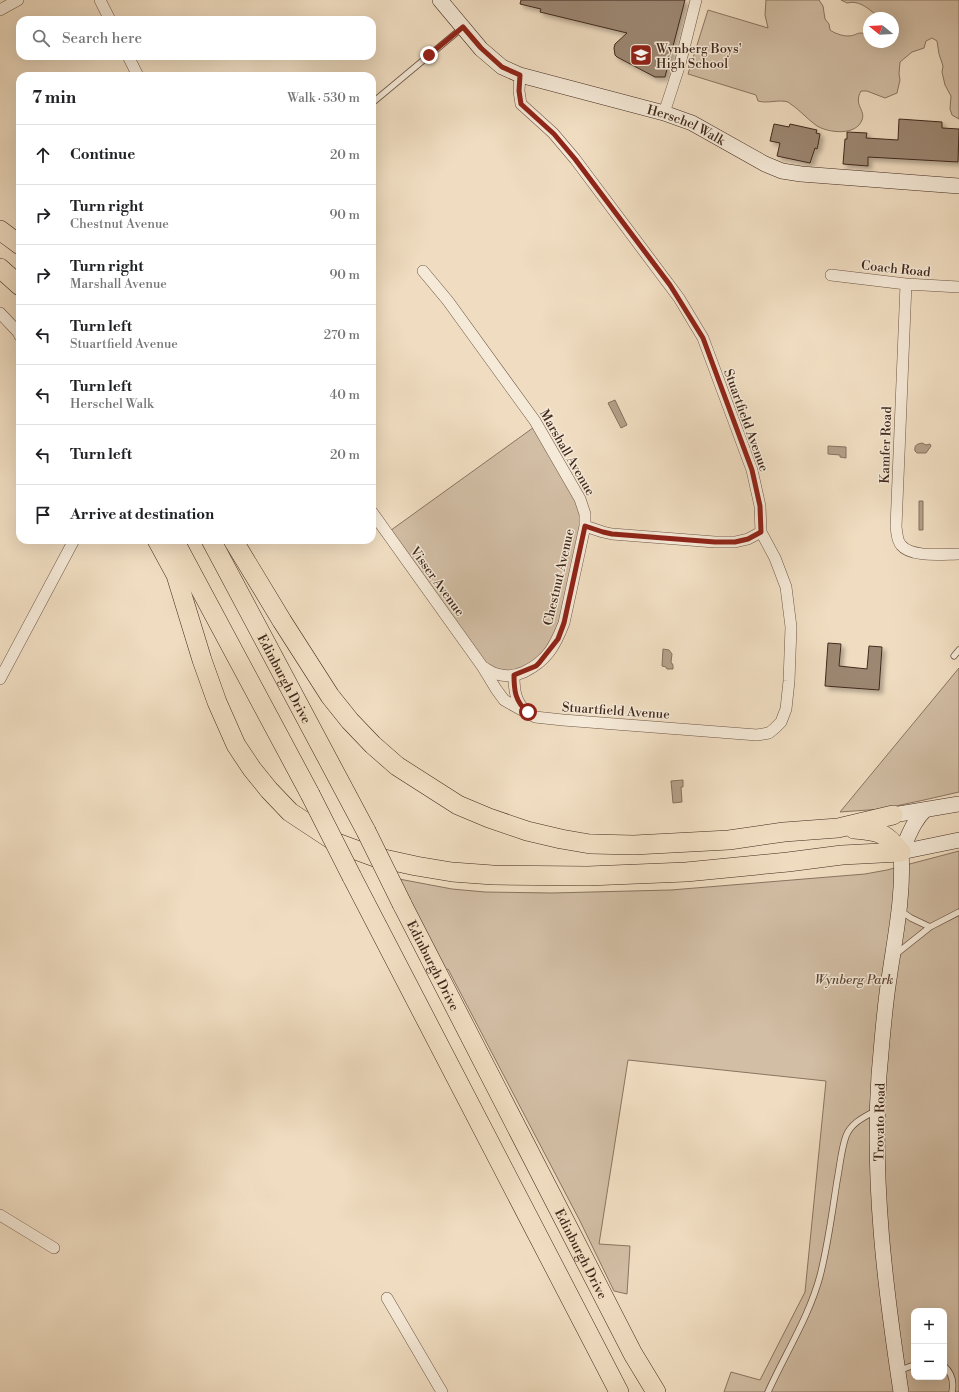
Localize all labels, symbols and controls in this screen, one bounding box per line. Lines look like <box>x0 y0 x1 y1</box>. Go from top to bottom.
north arrow <box>863 12 899 48</box>
search box <box>16 16 376 60</box>
icon: search <box>30 27 52 49</box>
text: Search here <box>62 29 142 48</box>
place label: Wynberg Boys' High School <box>655 41 742 72</box>
school or university icon: Wynberg Boys' High School <box>628 42 654 68</box>
route end <box>420 46 438 64</box>
text: 7 min <box>32 87 76 109</box>
text: Walk · 530 m <box>287 90 360 106</box>
street label: Herschel Walk <box>645 102 729 150</box>
icon: ahead <box>32 144 54 166</box>
text: Continue <box>70 145 135 164</box>
text: 20 m <box>330 147 360 163</box>
text: Turn right <box>70 197 144 216</box>
icon: right <box>32 204 54 226</box>
text: 90 m <box>329 207 360 223</box>
text: Chestnut Avenue <box>70 216 169 232</box>
text: Turn right <box>70 257 144 276</box>
street label: Coach Road <box>860 257 932 281</box>
icon: right <box>32 264 54 286</box>
text: 90 m <box>329 267 360 283</box>
text: Marshall Avenue <box>70 276 167 292</box>
text: Turn left <box>70 317 132 336</box>
icon: left <box>32 324 54 346</box>
text: 270 m <box>324 327 360 343</box>
text: Stuartfield Avenue <box>70 336 178 352</box>
street label: Stuartfield Avenue <box>720 367 772 474</box>
text: Turn left <box>70 377 132 396</box>
icon: left <box>32 384 54 406</box>
text: 40 m <box>330 387 360 403</box>
text: Herschel Walk <box>70 396 154 412</box>
street label: Kamfer Road <box>877 405 895 484</box>
street label: Marshall Avenue <box>536 407 599 499</box>
icon: left <box>32 444 54 466</box>
text: Turn left <box>70 445 132 464</box>
text: 20 m <box>330 447 360 463</box>
icon: arrive <box>32 504 54 526</box>
text: Arrive at destination <box>70 505 214 524</box>
street label: Chestnut Avenue <box>540 527 578 627</box>
street label: Visser Avenue <box>406 543 468 620</box>
street label: Edinburgh Drive <box>254 632 314 727</box>
street label: Stuartfield Avenue <box>562 699 671 723</box>
route start <box>519 703 537 721</box>
street label: Edinburgh Drive <box>403 918 463 1014</box>
park label: Wynberg Park <box>815 972 893 988</box>
street label: Trovato Road <box>871 1082 889 1161</box>
street label: Edinburgh Drive <box>551 1206 611 1302</box>
map controls <box>911 1308 947 1380</box>
button: + <box>911 1308 947 1344</box>
button: − <box>911 1344 947 1380</box>

